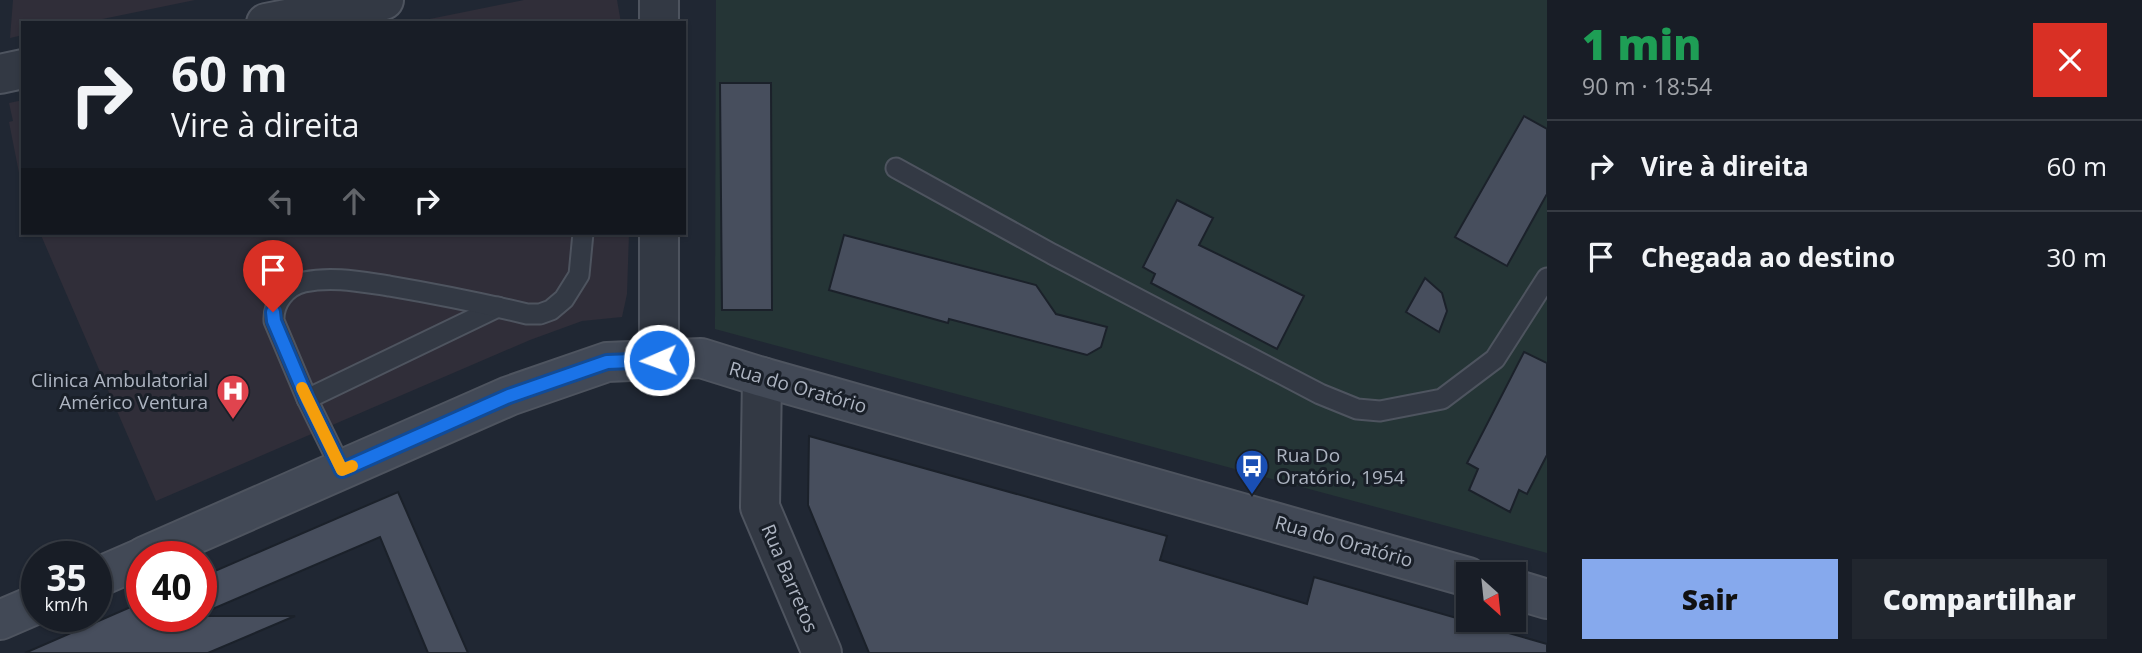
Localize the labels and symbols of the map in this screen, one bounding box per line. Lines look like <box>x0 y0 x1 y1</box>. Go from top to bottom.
pin <box>243 240 303 312</box>
position arrow <box>622 323 696 397</box>
street label: Rua do Oratório <box>726 355 870 419</box>
place label: Clinica Ambulatorial Américo Ventura <box>31 367 208 415</box>
hospital icon: Clinica Ambulatorial Américo Ventura <box>214 372 252 421</box>
place label: Rua Do Oratório, 1954 <box>1276 442 1405 490</box>
bus stop icon: Rua Do Oratório, 1954 <box>1233 447 1271 496</box>
street label: Rua do Oratório <box>1272 509 1416 573</box>
street label: Rua Barretos <box>756 520 824 636</box>
speed limit sign: 40 <box>126 541 217 632</box>
north arrow <box>1456 562 1526 632</box>

